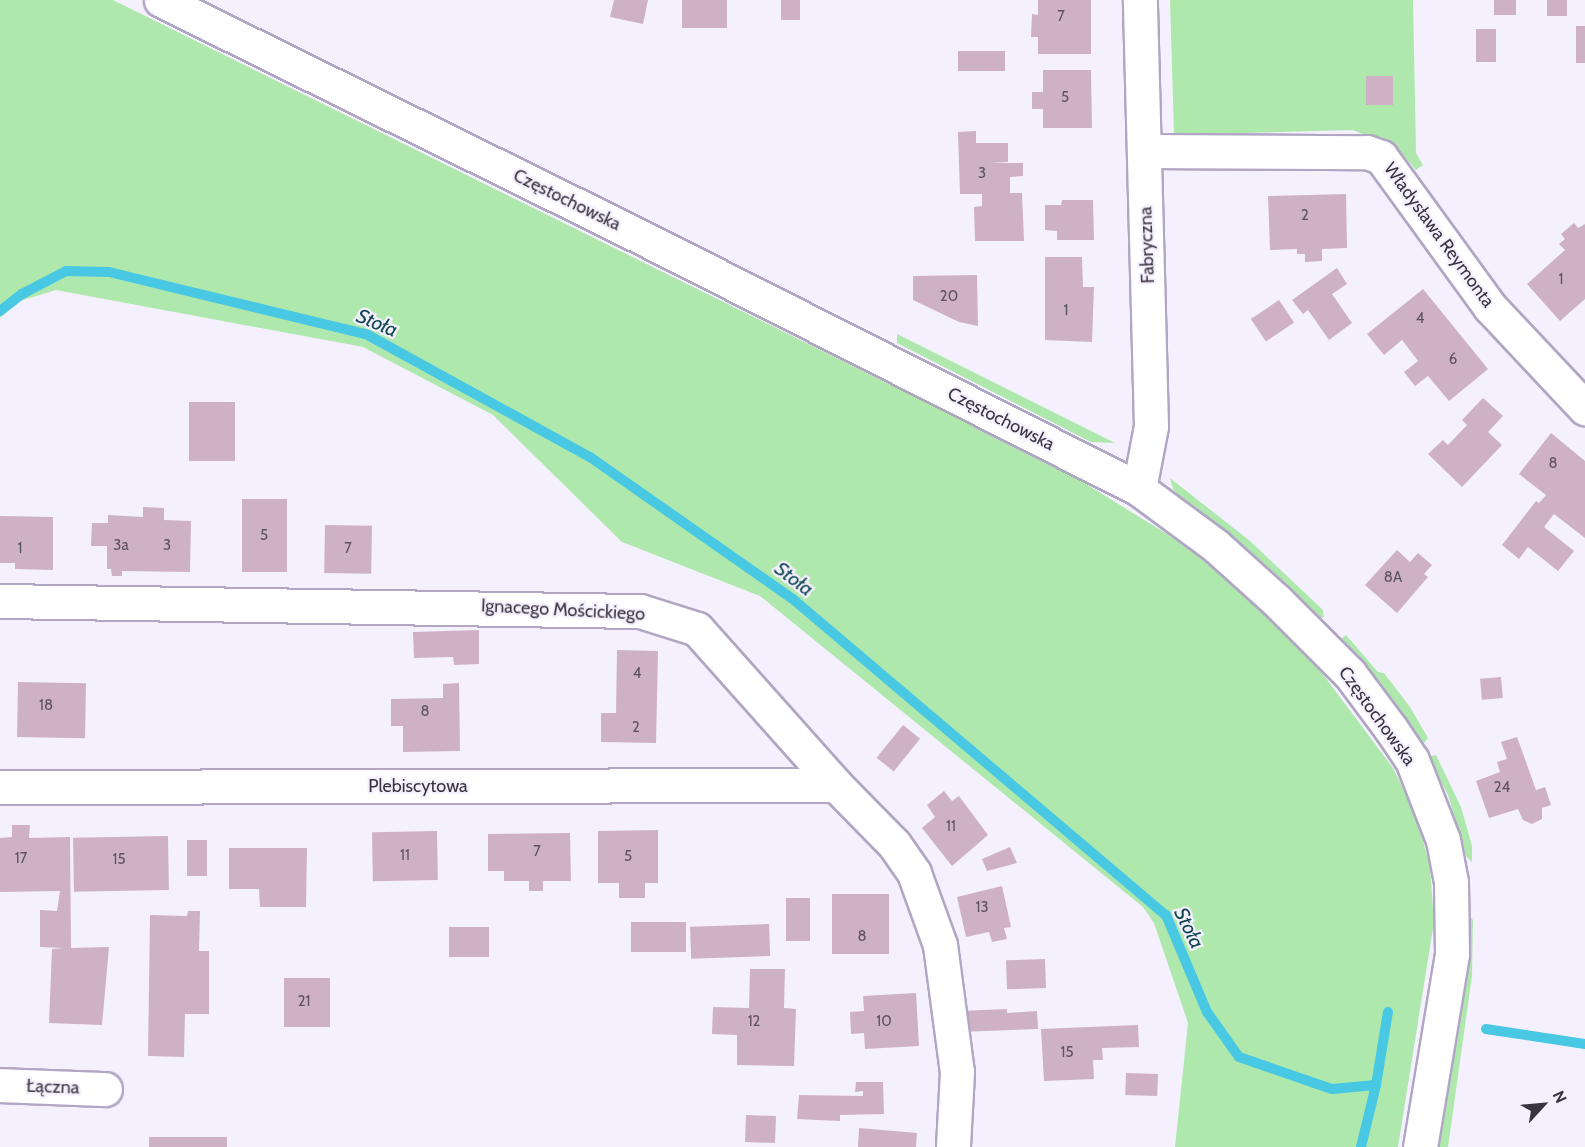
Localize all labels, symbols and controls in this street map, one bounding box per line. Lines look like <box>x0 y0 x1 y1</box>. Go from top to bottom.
house number: 7 <box>1057 8 1065 26</box>
house number: 5 <box>1061 89 1069 107</box>
street label: Władysława Reymonta <box>1379 158 1499 312</box>
street label: Częstochowska <box>510 165 624 235</box>
house number: 3 <box>978 165 986 183</box>
street label: Fabryczna <box>1135 206 1159 284</box>
house number: 2 <box>1301 207 1309 225</box>
house number: 1 <box>1559 271 1563 289</box>
house number: 20 <box>940 288 958 306</box>
house number: 1 <box>1064 302 1068 320</box>
water label: Stoła <box>353 304 401 342</box>
house number: 4 <box>1416 310 1424 328</box>
house number: 6 <box>1449 351 1457 369</box>
street label: Częstochowska <box>944 383 1058 455</box>
house number: 8 <box>1548 455 1558 473</box>
house number: 5 <box>260 527 268 545</box>
house number: 3a <box>113 537 129 555</box>
house number: 3 <box>163 537 171 555</box>
house number: 1 <box>18 540 22 558</box>
house number: 7 <box>344 540 352 558</box>
water label: Stoła <box>770 557 818 601</box>
house number: 8A <box>1384 569 1402 587</box>
street label: Ignacego Mościckiego <box>481 595 645 625</box>
street label: Częstochowska <box>1334 662 1420 770</box>
house number: 4 <box>633 665 641 683</box>
house number: 18 <box>39 697 53 715</box>
house number: 8 <box>420 703 430 721</box>
house number: 2 <box>632 719 640 737</box>
street label: Plebiscytowa <box>368 775 468 797</box>
house number: 24 <box>1494 779 1510 797</box>
house number: 11 <box>946 818 956 836</box>
house number: 7 <box>533 843 541 861</box>
house number: 11 <box>400 847 410 865</box>
house number: 5 <box>624 848 632 866</box>
house number: 17 <box>15 850 27 868</box>
house number: 15 <box>112 851 126 869</box>
house number: 13 <box>975 899 989 917</box>
water label: Stoła <box>1169 904 1209 952</box>
house number: 8 <box>857 928 867 946</box>
house number: 21 <box>298 993 310 1011</box>
house number: 12 <box>748 1013 760 1031</box>
house number: 10 <box>876 1013 892 1031</box>
house number: 15 <box>1060 1044 1074 1062</box>
street label: Łączna <box>26 1075 80 1099</box>
north arrow <box>1513 1075 1573 1135</box>
text: N <box>1549 1088 1571 1106</box>

